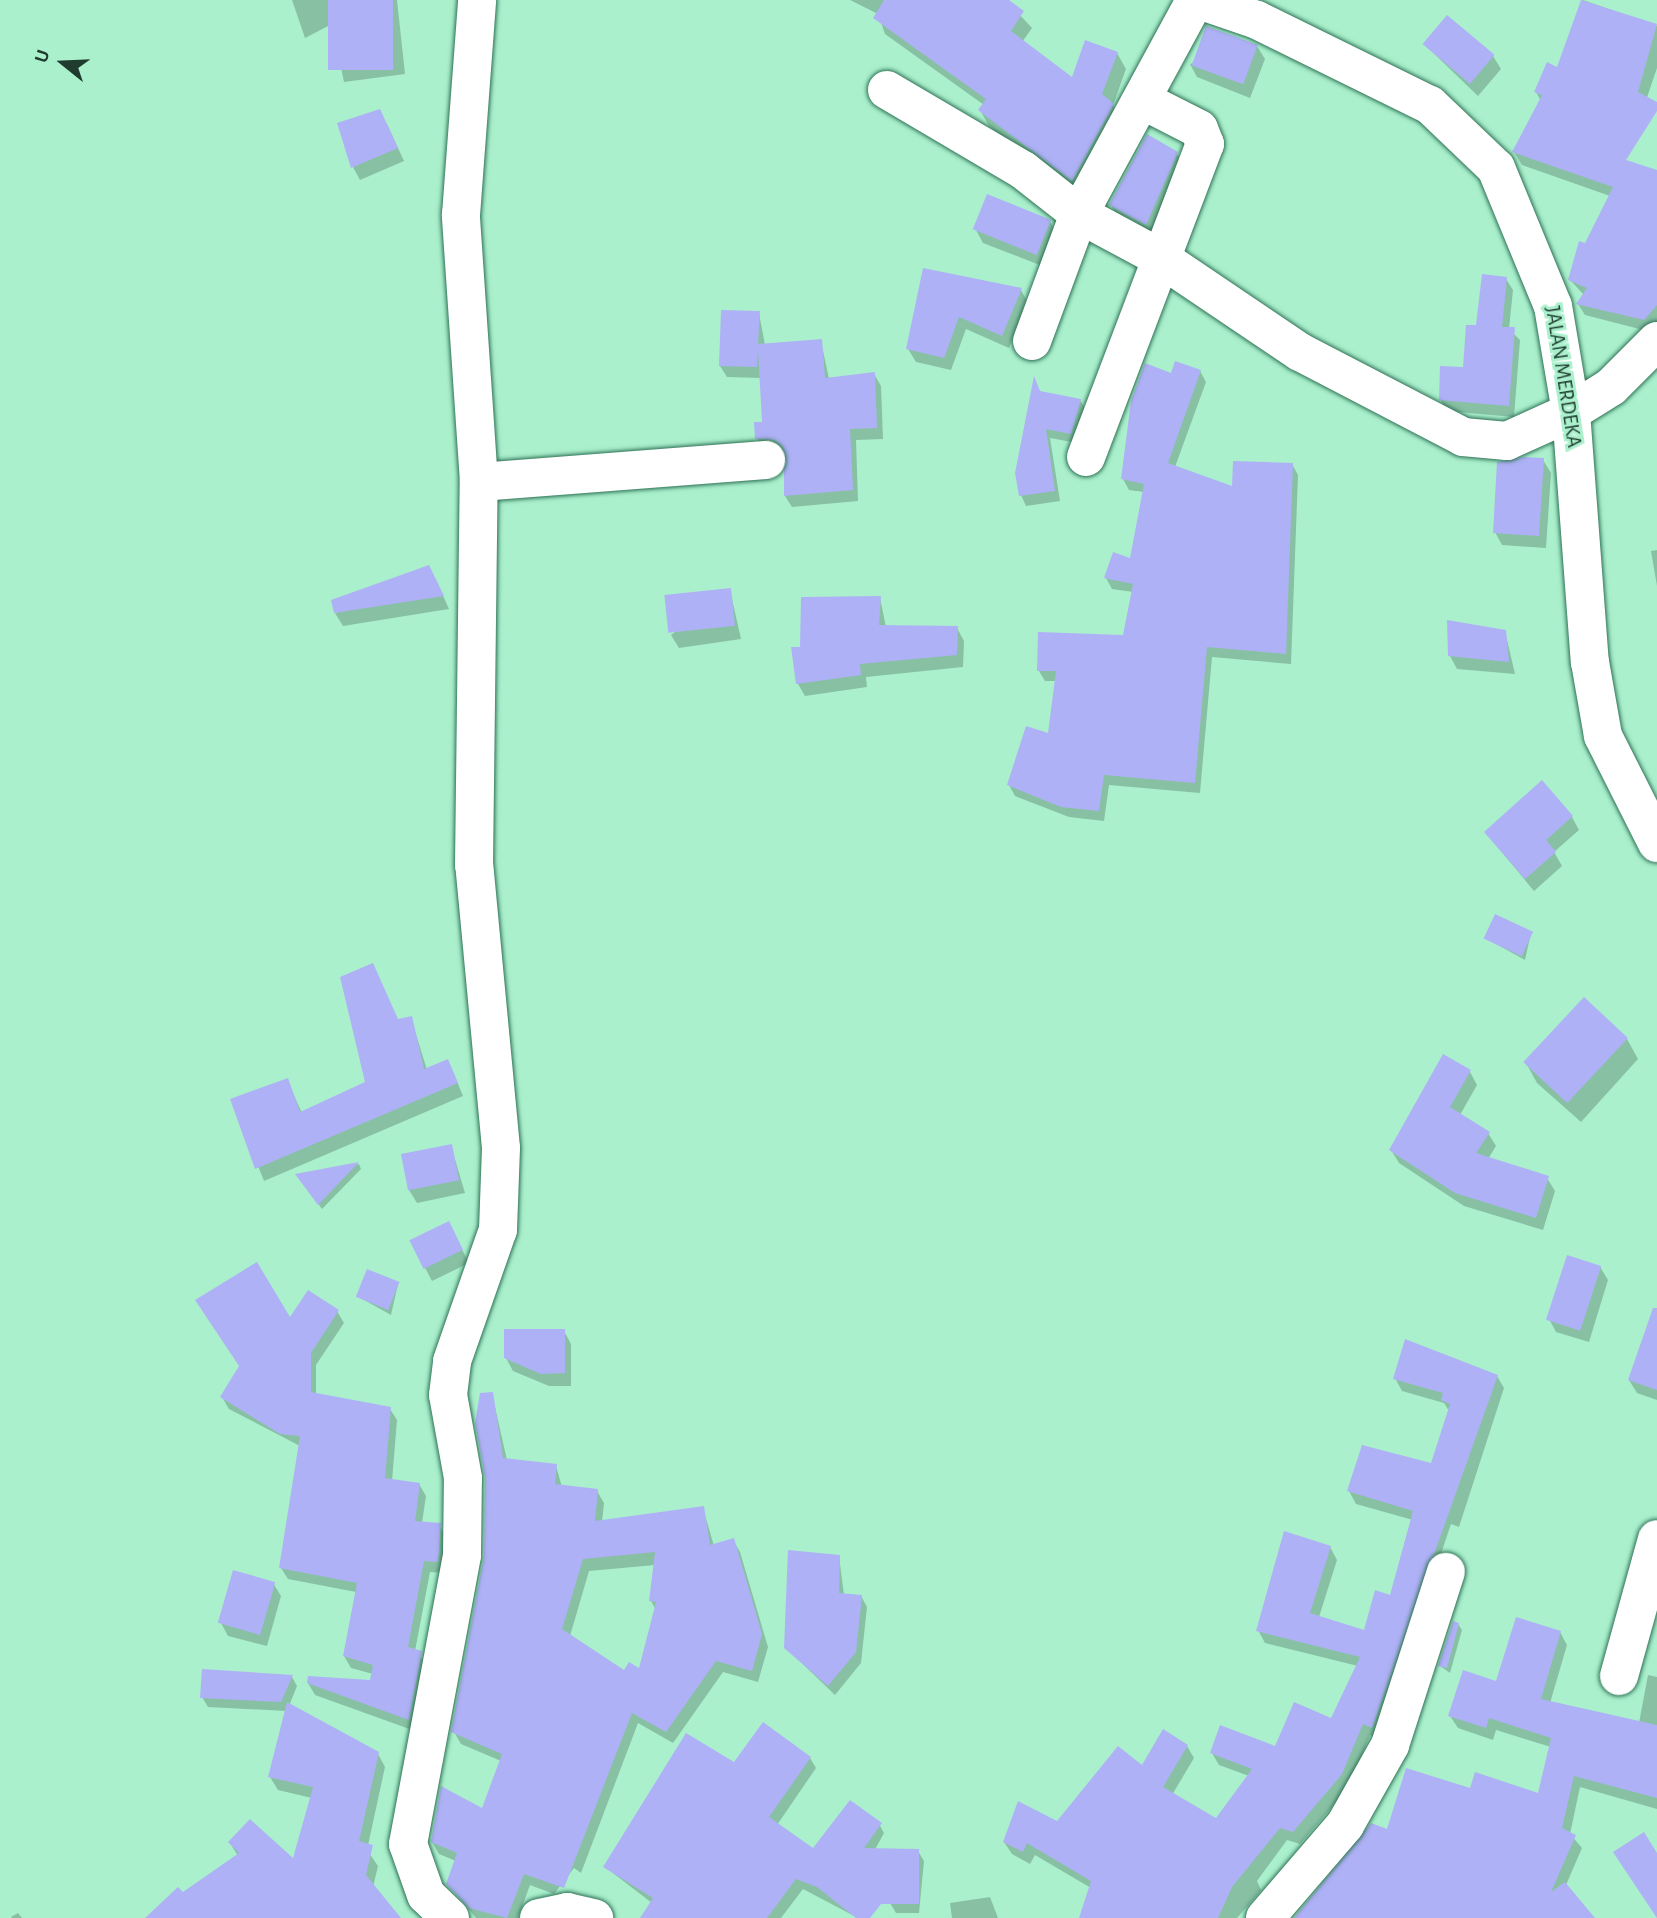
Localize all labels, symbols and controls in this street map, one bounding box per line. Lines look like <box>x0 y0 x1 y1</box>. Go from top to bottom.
north arrow <box>28 28 98 98</box>
text: U <box>32 48 53 65</box>
street label: JALAN MERDEKA <box>1539 304 1587 450</box>

